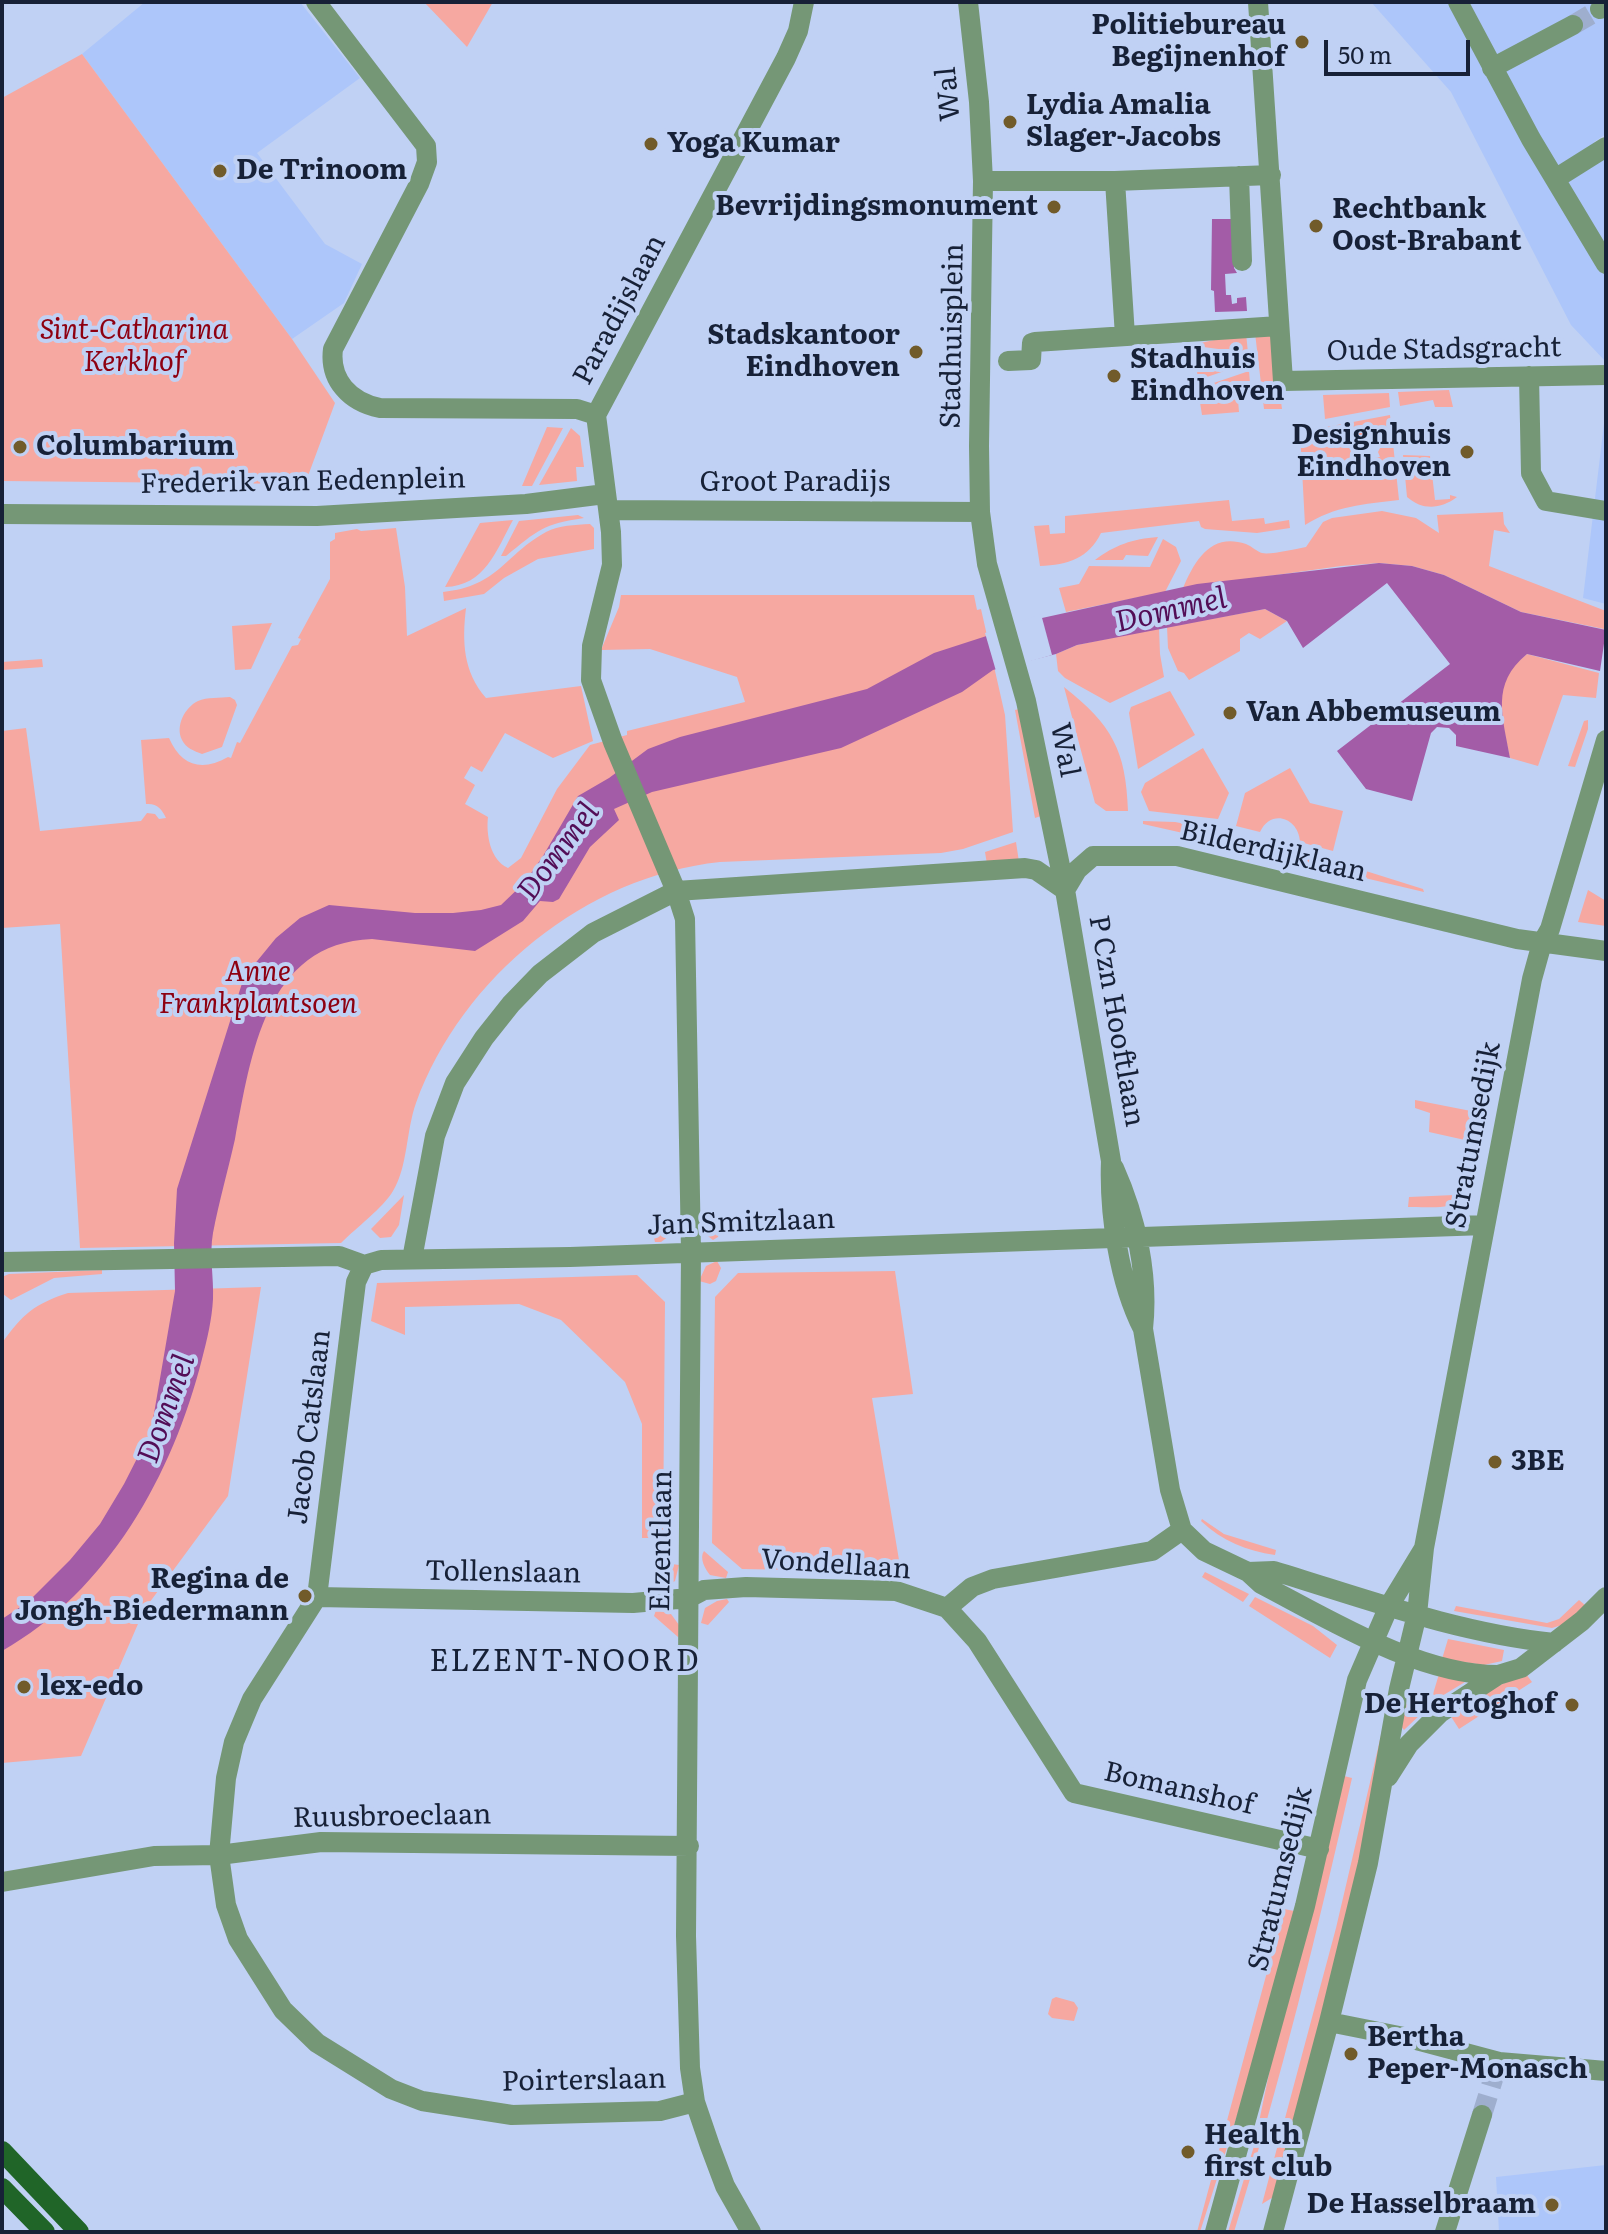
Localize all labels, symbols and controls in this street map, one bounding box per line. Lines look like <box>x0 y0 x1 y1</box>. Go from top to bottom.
place label: Politiebureau Begijnenhof <box>1091 9 1286 75</box>
scale bar <box>1328 24 1474 74</box>
marker: Politiebureau Begijnenhof <box>1293 33 1311 51</box>
text: 50 m <box>1338 36 1392 71</box>
street label: Wal <box>930 65 968 123</box>
place label: Lydia Amalia Slager-Jacobs <box>1026 89 1221 155</box>
marker: Lydia Amalia Slager-Jacobs <box>1001 113 1019 131</box>
place label: Yoga Kumar <box>667 127 840 161</box>
marker: Yoga Kumar <box>642 135 660 153</box>
place label: De Trinoom <box>236 154 407 188</box>
marker: De Trinoom <box>211 162 229 180</box>
place label: Bevrijdingsmonument <box>715 190 1038 224</box>
place label: Rechtbank Oost-Brabant <box>1332 193 1521 259</box>
marker: Bevrijdingsmonument <box>1045 198 1063 216</box>
marker: Rechtbank Oost-Brabant <box>1307 217 1325 235</box>
street label: Paradijslaan <box>566 229 674 391</box>
street label: Stadhuisplein <box>935 243 971 429</box>
park label: Sint-Catharina Kerkhof <box>39 314 229 380</box>
place label: Stadskantoor Eindhoven <box>707 319 900 385</box>
street label: Oude Stadsgracht <box>1326 331 1562 369</box>
marker: Stadskantoor Eindhoven <box>907 343 925 361</box>
place label: Stadhuis Eindhoven <box>1130 343 1284 409</box>
marker: Stadhuis Eindhoven <box>1105 367 1123 385</box>
place label: Designhuis Eindhoven <box>1291 419 1451 485</box>
place label: Columbarium <box>36 430 235 464</box>
marker: Columbarium <box>11 438 29 456</box>
marker: Designhuis Eindhoven <box>1458 443 1476 461</box>
street label: Frederik van Eedenplein <box>140 462 466 502</box>
street label: Groot Paradijs <box>700 466 890 500</box>
water label: Dommel <box>1112 581 1230 641</box>
place label: Van Abbemuseum <box>1246 696 1501 730</box>
marker: Van Abbemuseum <box>1221 704 1239 722</box>
street label: Wal <box>1042 720 1086 780</box>
water label: Dommel <box>511 796 607 908</box>
street label: Bilderdijklaan <box>1176 814 1370 890</box>
street label: P Czn Hooftlaan <box>1081 913 1151 1129</box>
park label: Anne Frankplantsoen <box>159 956 357 1022</box>
street label: Stratumsedijk <box>1439 1039 1509 1231</box>
street label: Jan Smitzlaan <box>646 1203 836 1243</box>
street label: Jacob Catslaan <box>281 1328 339 1526</box>
water label: Dommel <box>131 1350 203 1468</box>
place label: 3BE <box>1511 1445 1565 1479</box>
marker: 3BE <box>1486 1453 1504 1471</box>
street label: Elzentlaan <box>644 1470 680 1612</box>
street label: Vondellaan <box>760 1543 912 1587</box>
street label: Tollenslaan <box>425 1555 581 1591</box>
place label: Regina de Jongh-Biedermann <box>15 1563 289 1629</box>
marker: Regina de Jongh-Biedermann <box>296 1587 314 1605</box>
district label: ELZENT-NOORD <box>429 1644 701 1680</box>
place label: lex-edo <box>40 1670 144 1704</box>
marker: lex-edo <box>15 1678 33 1696</box>
place label: De Hertoghof <box>1364 1688 1556 1722</box>
marker: De Hertoghof <box>1563 1696 1581 1714</box>
street label: Bomanshof <box>1101 1755 1257 1823</box>
street label: Stratumsedijk <box>1242 1783 1320 1975</box>
street label: Ruusbroeclaan <box>292 1798 492 1836</box>
place label: Bertha Peper-Monasch <box>1367 2021 1588 2087</box>
marker: Bertha Peper-Monasch <box>1342 2045 1360 2063</box>
street label: Poirterslaan <box>501 2063 667 2099</box>
place label: Health first club <box>1204 2119 1332 2185</box>
marker: Health first club <box>1179 2143 1197 2161</box>
place label: De Hasselbraam <box>1307 2188 1536 2222</box>
marker: De Hasselbraam <box>1543 2196 1561 2214</box>

